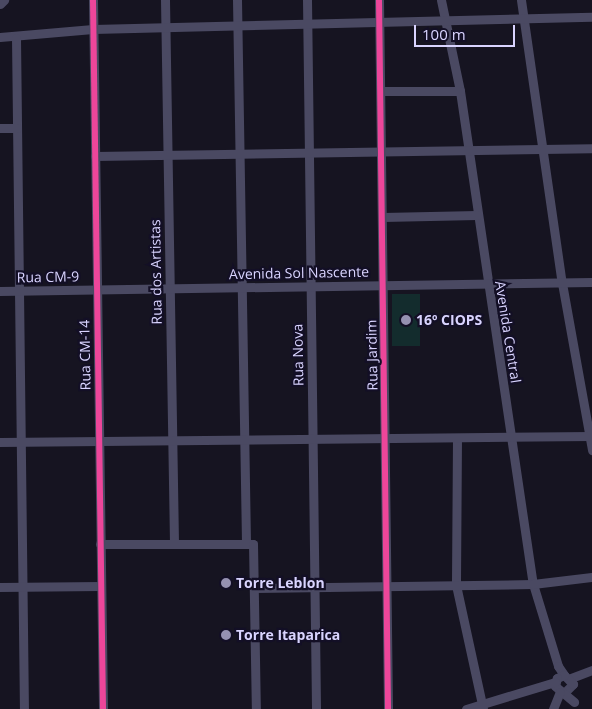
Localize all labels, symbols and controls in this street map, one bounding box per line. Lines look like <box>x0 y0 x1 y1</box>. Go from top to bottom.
scale bar <box>417 15 518 47</box>
text: 100 m <box>422 24 466 44</box>
street label: Rua dos Artistas <box>147 219 165 325</box>
street label: Avenida Sol Nascente <box>229 263 369 283</box>
street label: Rua CM-9 <box>17 268 79 286</box>
street label: Avenida Central <box>492 280 524 384</box>
place label: 16º CIOPS <box>416 312 482 328</box>
marker: 16º CIOPS <box>400 314 412 326</box>
street label: Rua Jardim <box>363 319 381 391</box>
street label: Rua CM-14 <box>76 320 94 390</box>
street label: Rua Nova <box>289 324 307 386</box>
place label: Torre Leblon <box>236 575 325 591</box>
marker: Torre Leblon <box>220 577 232 589</box>
place label: Torre Itaparica <box>236 627 340 643</box>
marker: Torre Itaparica <box>220 629 232 641</box>

